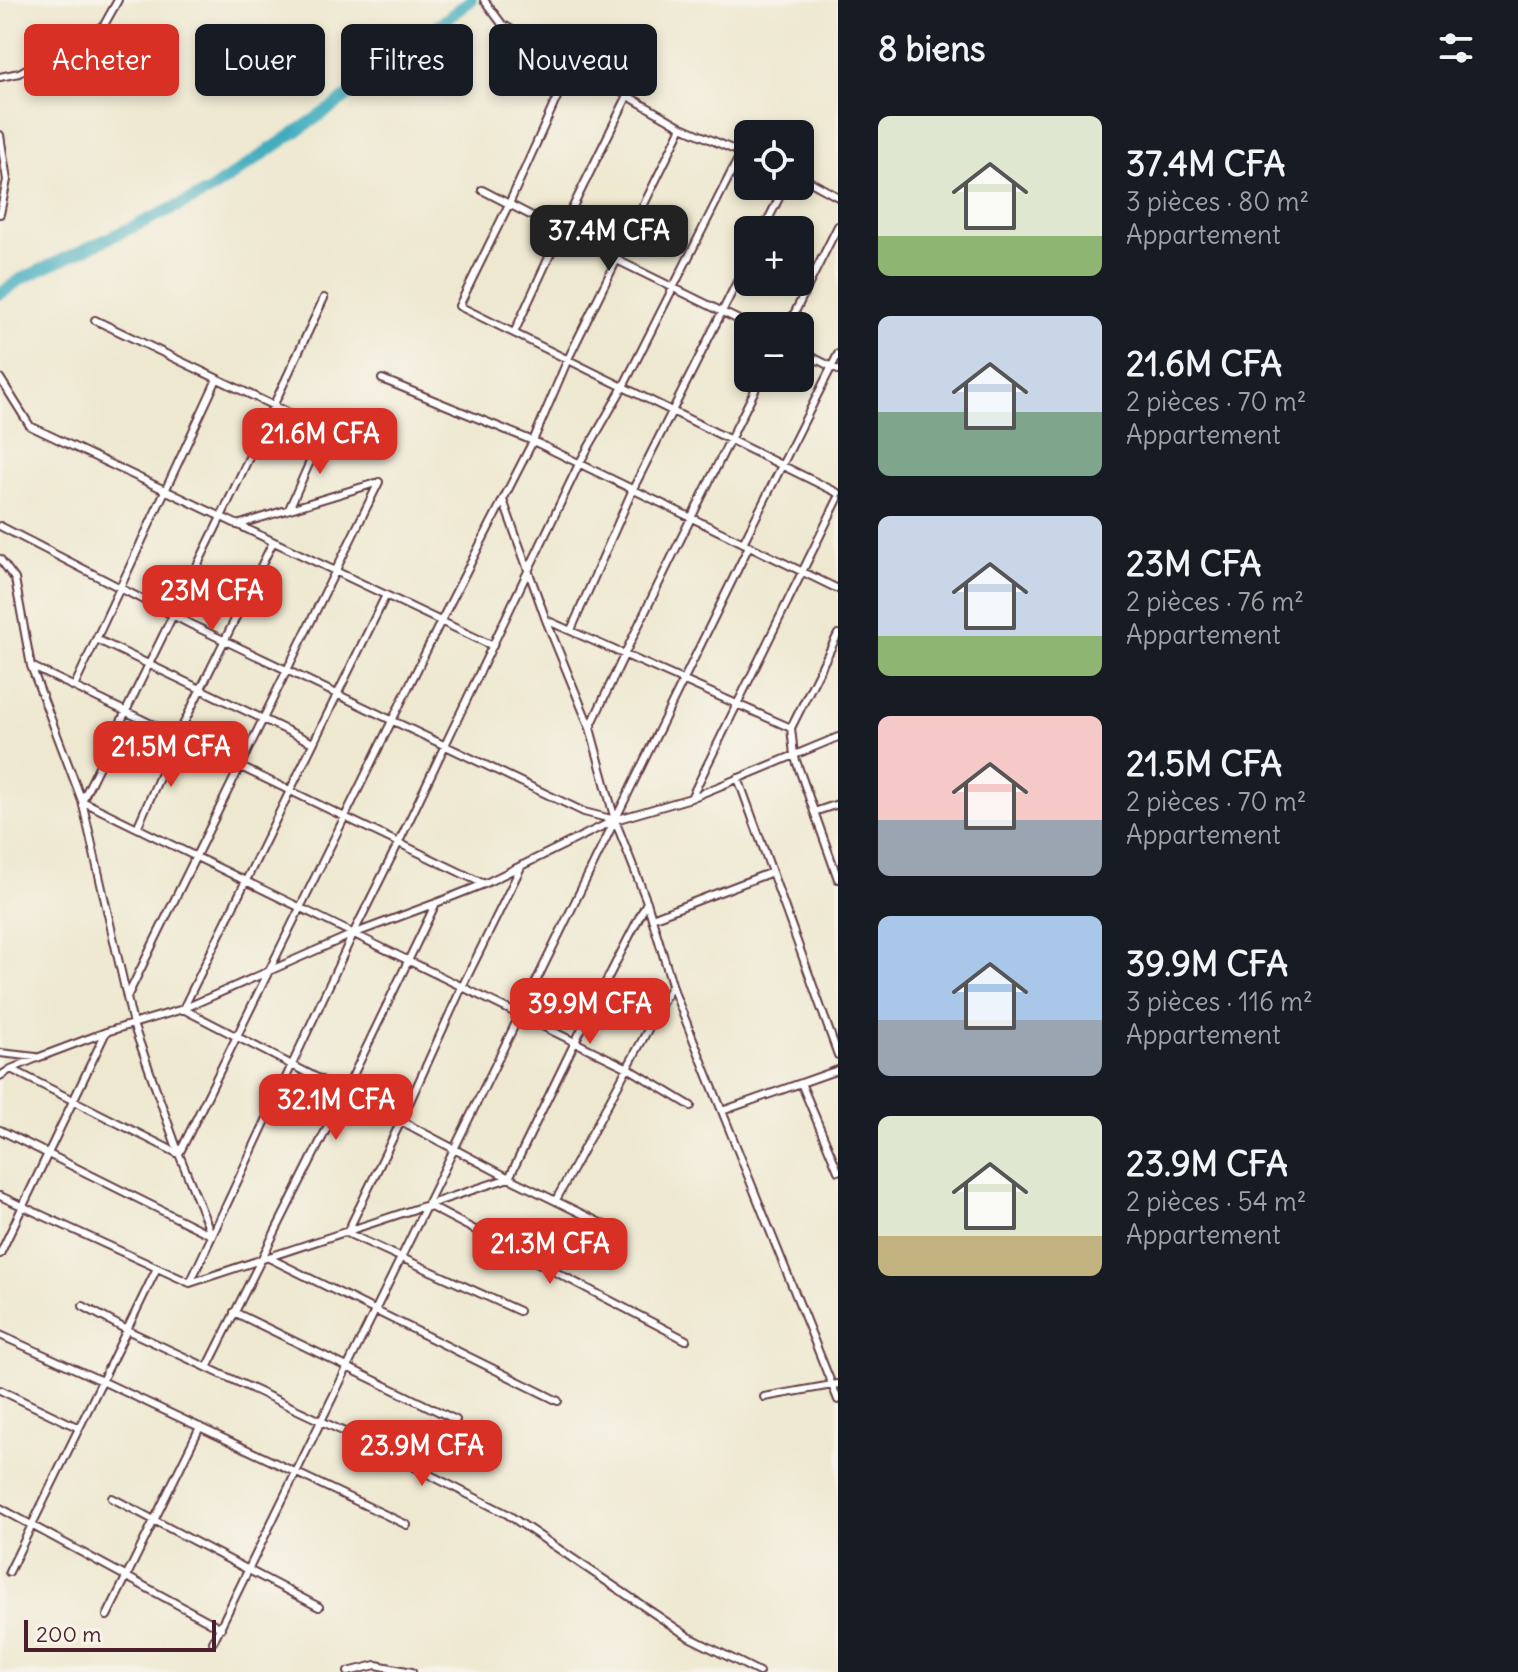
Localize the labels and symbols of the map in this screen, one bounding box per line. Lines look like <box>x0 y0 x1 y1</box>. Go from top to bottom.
pin: 37.4M CFA <box>517 205 701 273</box>
pin: 21.6M CFA <box>228 408 412 476</box>
pin: 23M CFA <box>138 565 286 633</box>
pin: 21.5M CFA <box>79 721 263 789</box>
pin: 39.9M CFA <box>498 978 682 1046</box>
pin: 32.1M CFA <box>244 1074 428 1142</box>
pin: 21.3M CFA <box>458 1218 642 1286</box>
pin: 23.9M CFA <box>330 1420 514 1488</box>
scale bar <box>24 1616 216 1652</box>

